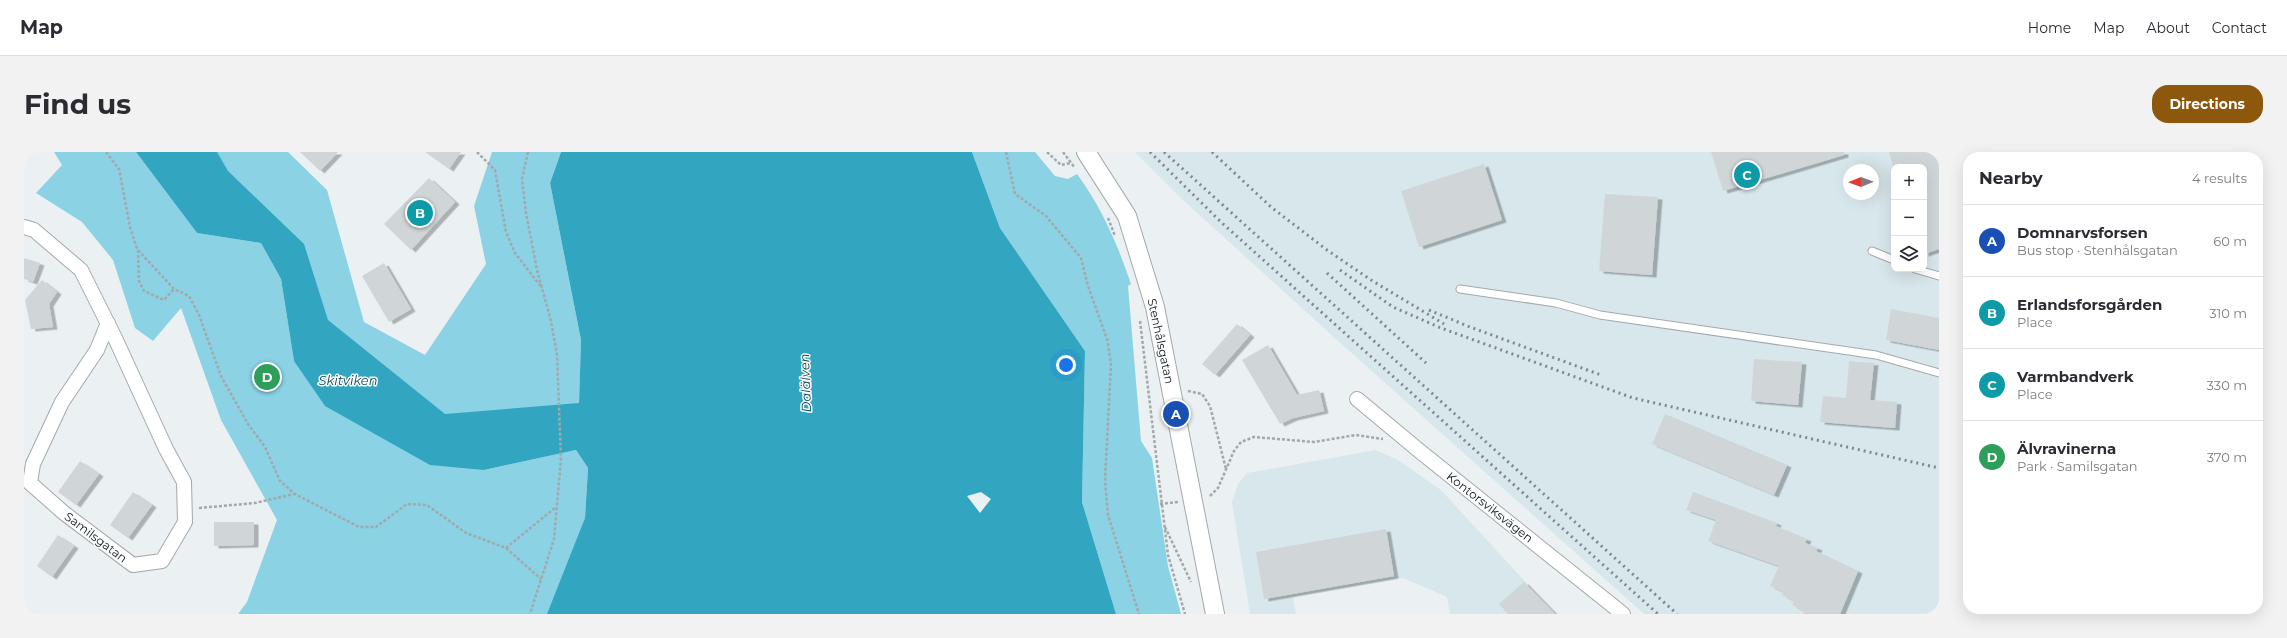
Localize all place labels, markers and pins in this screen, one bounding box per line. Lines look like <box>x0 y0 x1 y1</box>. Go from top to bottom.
pin: C <box>1734 160 1760 190</box>
pin: B <box>407 198 433 228</box>
pin: D <box>254 362 280 392</box>
pin: A <box>1163 399 1189 429</box>

